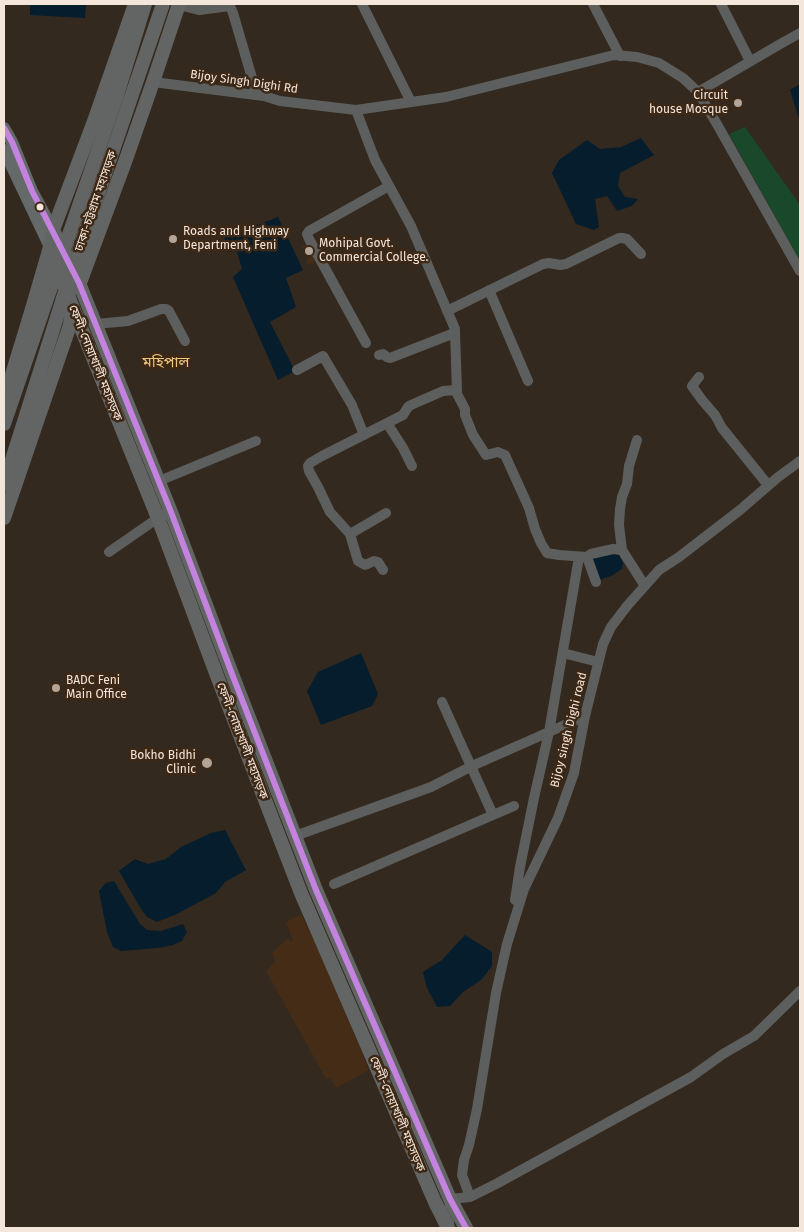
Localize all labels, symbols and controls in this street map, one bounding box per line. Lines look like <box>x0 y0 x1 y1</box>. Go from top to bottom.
street label: Bijoy Singh Dighi Rd <box>189 67 299 97</box>
place label: Circuit house Mosque <box>649 89 728 117</box>
marker: Circuit house Mosque <box>732 97 744 109</box>
street label: ঢাকা-চট্টগ্রাম মহাসড়ক <box>72 149 120 253</box>
unlabelled marker <box>35 202 45 212</box>
place label: Roads and Highway Department, Feni <box>183 225 289 253</box>
marker: Roads and Highway Department, Feni <box>167 233 179 245</box>
place label: Mohipal Govt. Commercial College. <box>319 237 428 265</box>
marker: Mohipal Govt. Commercial College. <box>303 245 315 257</box>
street label: ফেনী-নোয়াখালী মহাসড়ক <box>65 303 125 423</box>
district label: মহিপাল <box>143 354 189 372</box>
street label: Bijoy singh Dighi road <box>548 671 590 789</box>
place label: BADC Feni Main Office <box>66 674 127 702</box>
street label: ফেনী-নোয়াখালী মহাসড়ক <box>213 681 271 801</box>
marker: BADC Feni Main Office <box>50 682 62 694</box>
place label: Bokho Bidhi Clinic <box>130 749 196 777</box>
marker: Bokho Bidhi Clinic <box>200 756 214 770</box>
street label: ফেনী-নোয়াখালী মহাসড়ক <box>366 1054 428 1174</box>

